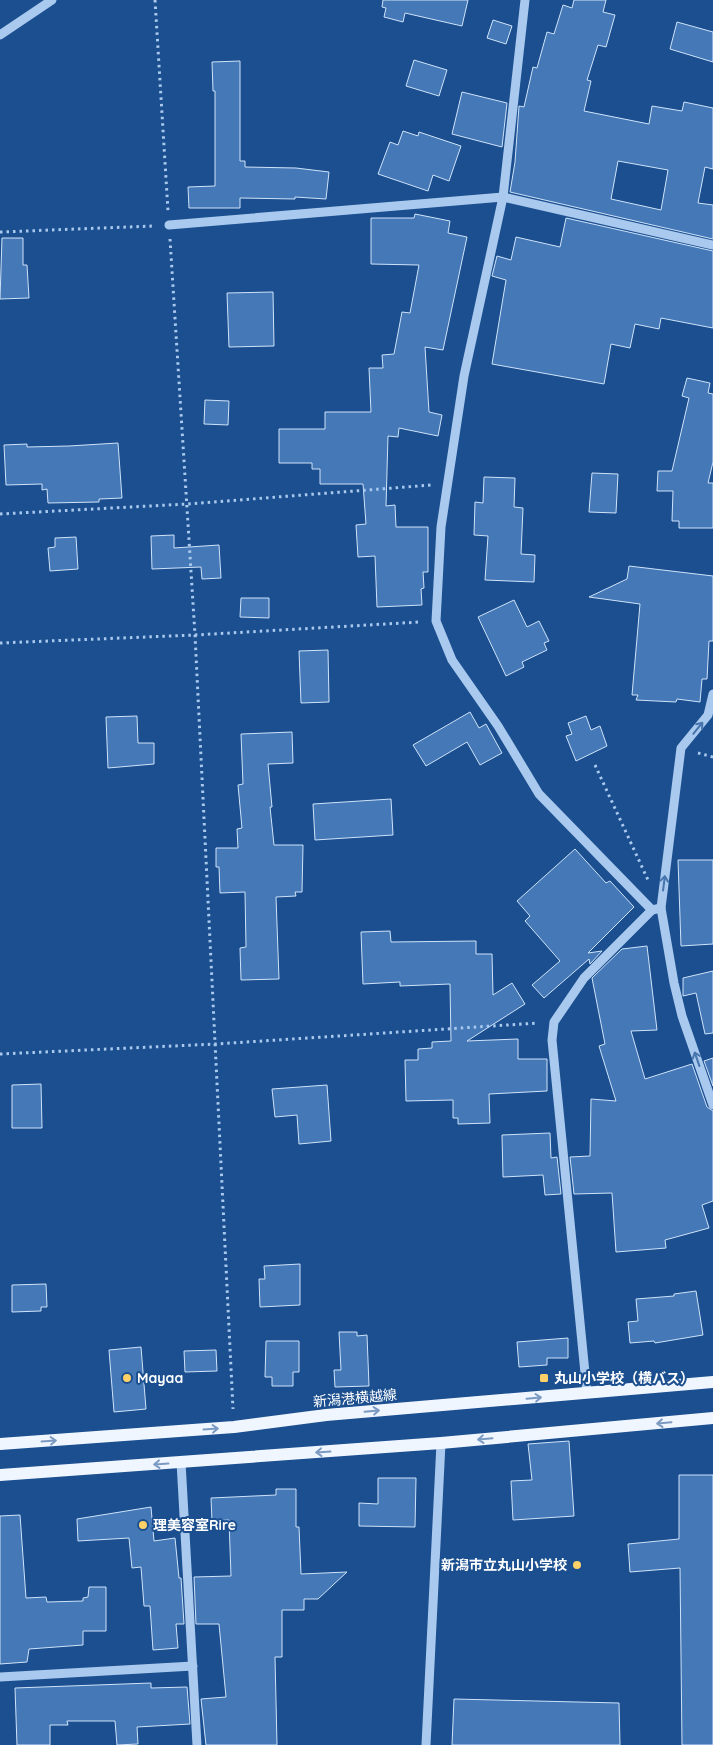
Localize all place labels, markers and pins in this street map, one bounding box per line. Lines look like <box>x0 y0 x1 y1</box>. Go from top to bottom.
place label: Mayaa <box>137 1369 183 1387</box>
place label: 丸山小学校（横バス） <box>554 1369 694 1387</box>
marker: Mayaa <box>121 1372 133 1384</box>
marker: 丸山小学校（横バス） <box>538 1372 550 1384</box>
place label: 理美容室Rire <box>153 1516 236 1534</box>
marker: 理美容室Rire <box>137 1519 149 1531</box>
place label: 新潟市立丸山小学校 <box>441 1556 567 1574</box>
marker: 新潟市立丸山小学校 <box>571 1559 583 1571</box>

